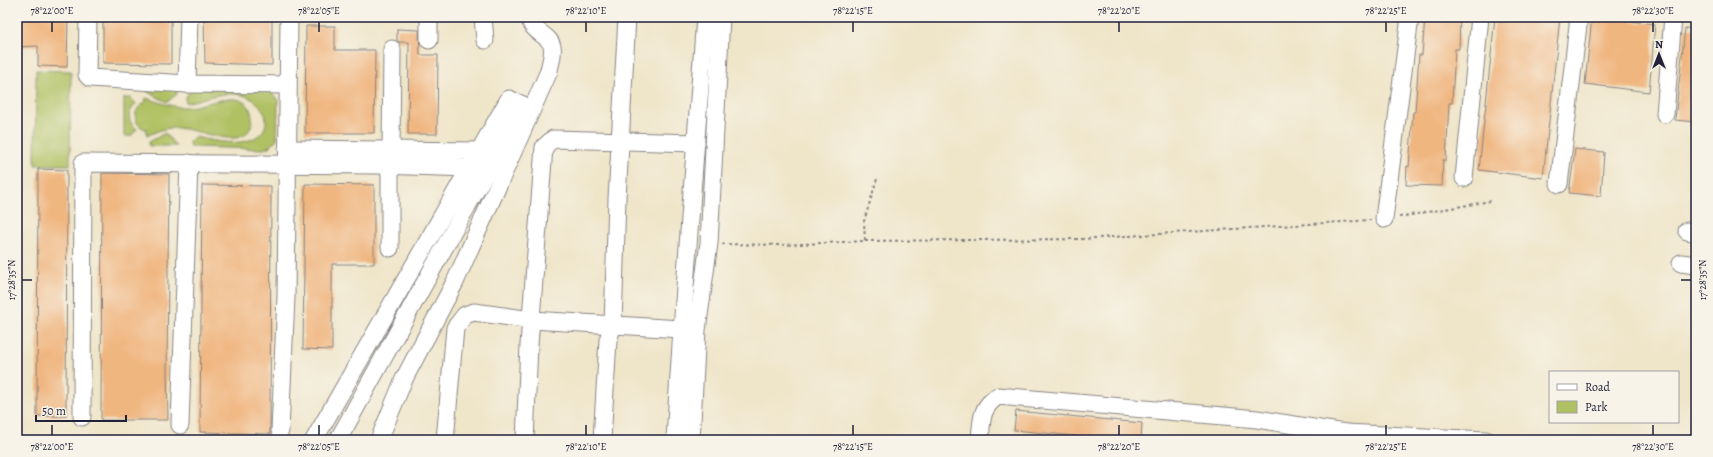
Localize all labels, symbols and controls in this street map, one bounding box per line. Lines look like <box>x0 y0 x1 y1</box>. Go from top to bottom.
text: 78°22'00"E <box>31 4 74 17</box>
text: 78°22'05"E <box>298 4 340 17</box>
text: 78°22'10"E <box>566 4 607 17</box>
text: 78°22'15"E <box>833 4 873 17</box>
text: 78°22'20"E <box>1098 4 1140 17</box>
text: 78°22'25"E <box>1365 4 1407 17</box>
text: 78°22'30"E <box>1632 4 1674 17</box>
north arrow <box>1639 34 1679 74</box>
text: N <box>1655 37 1663 52</box>
text: 17°28'35"N <box>5 260 18 300</box>
text: 17°28'35"N <box>1696 260 1709 300</box>
legend <box>1549 371 1679 423</box>
text: Road <box>1585 379 1611 395</box>
scale bar <box>36 397 126 423</box>
text: Park <box>1585 399 1608 415</box>
text: 50 m <box>42 403 66 419</box>
text: 78°22'00"E <box>31 440 74 453</box>
text: 78°22'05"E <box>298 440 340 453</box>
text: 78°22'10"E <box>566 440 607 453</box>
text: 78°22'15"E <box>833 440 873 453</box>
text: 78°22'20"E <box>1098 440 1140 453</box>
text: 78°22'25"E <box>1365 440 1407 453</box>
text: 78°22'30"E <box>1632 440 1674 453</box>

